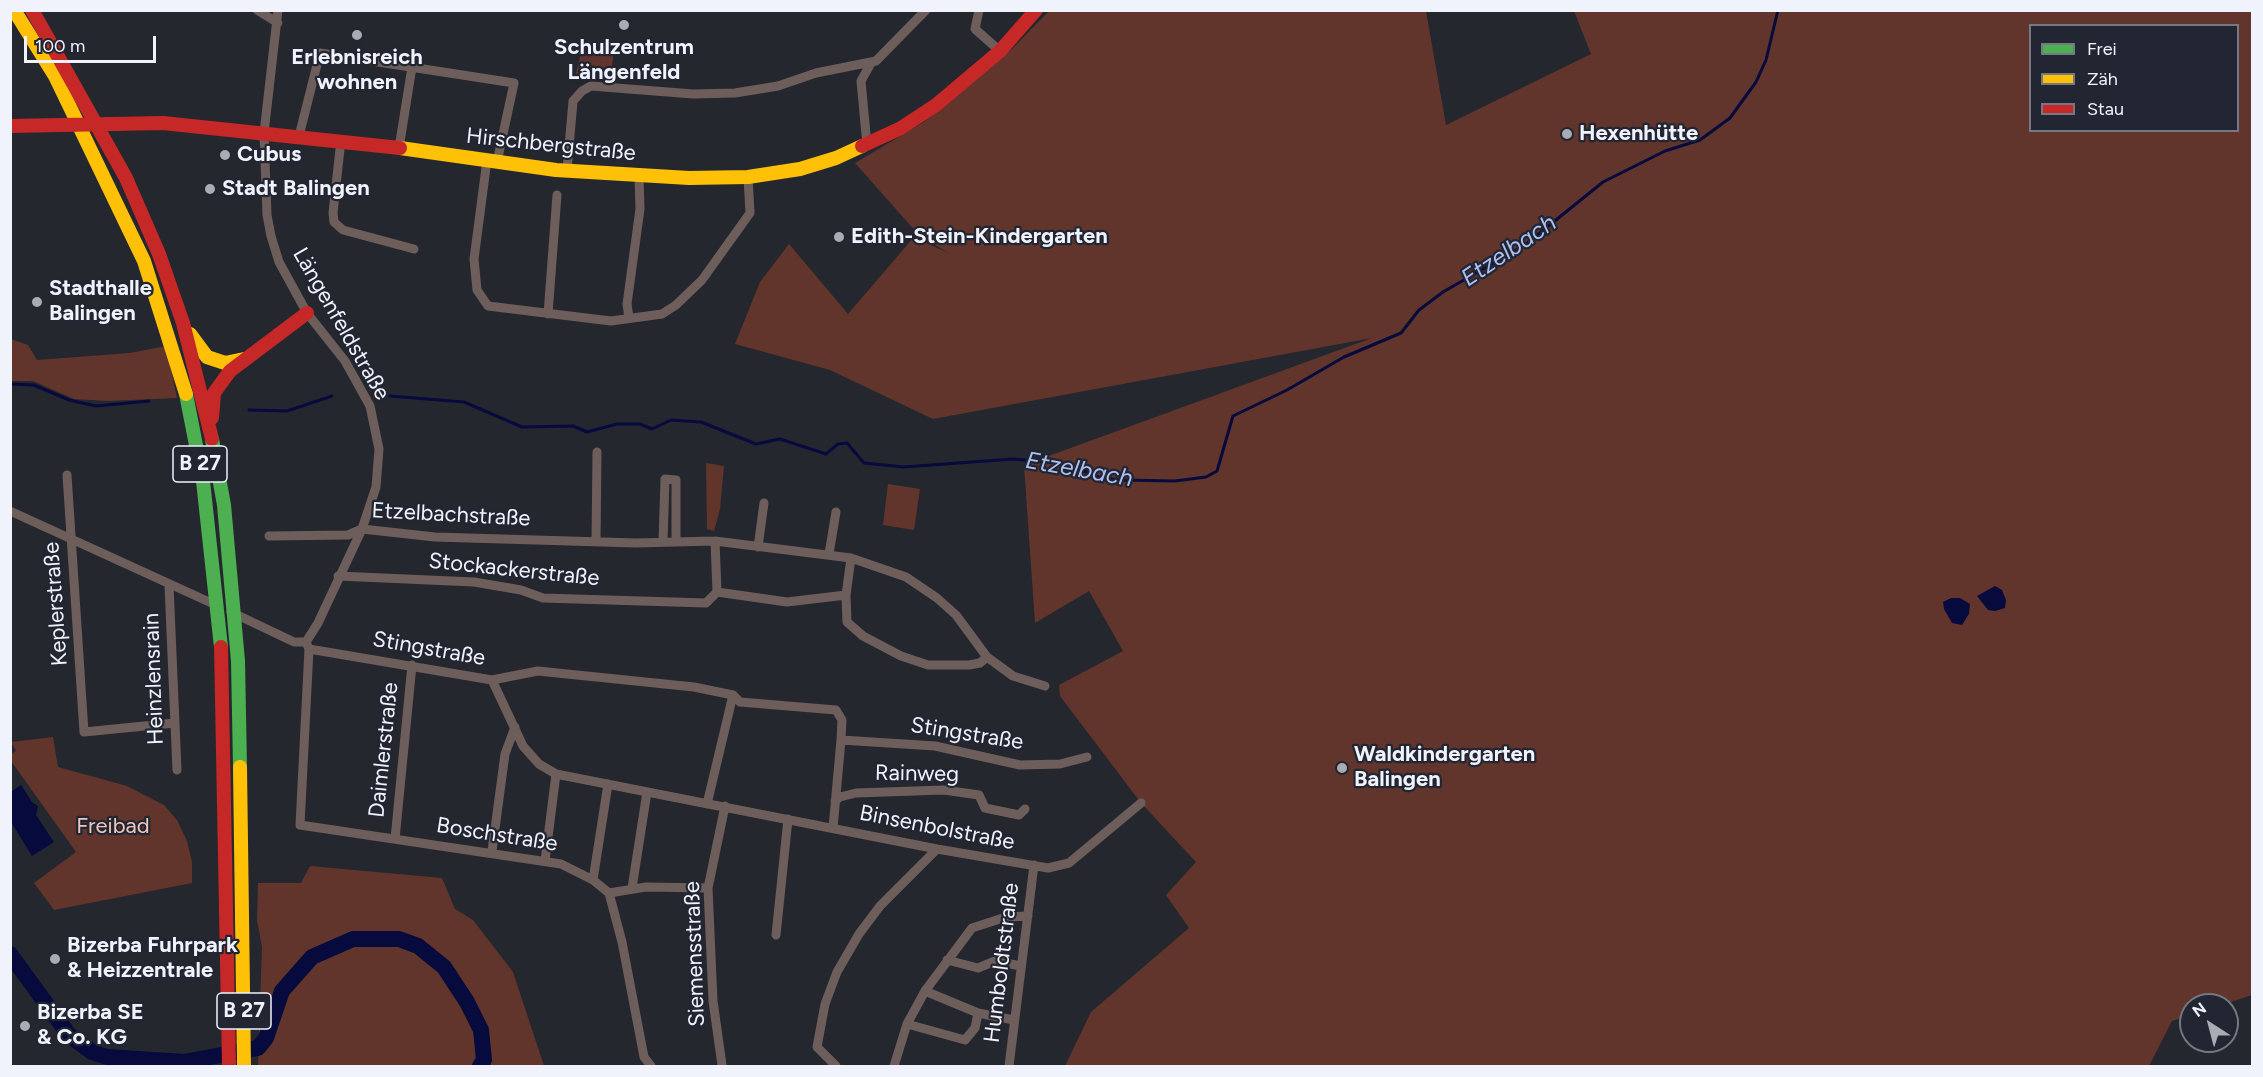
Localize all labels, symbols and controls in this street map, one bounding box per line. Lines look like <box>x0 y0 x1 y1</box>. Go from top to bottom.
marker: Schulzentrum Längenfeld <box>617 18 631 32</box>
scale bar <box>27 24 159 62</box>
legend <box>2029 24 2239 132</box>
marker: Erlebnisreich wohnen <box>350 28 364 42</box>
text: 100 m <box>35 35 85 57</box>
place label: Schulzentrum Längenfeld <box>554 35 694 86</box>
text: Frei <box>2087 38 2117 60</box>
place label: Erlebnisreich wohnen <box>291 45 423 96</box>
text: Zäh <box>2087 68 2118 90</box>
text: Stau <box>2087 98 2124 120</box>
place label: Hexenhütte <box>1579 121 1698 147</box>
street label: Hirschbergstraße <box>465 123 637 167</box>
marker: Hexenhütte <box>1560 127 1574 141</box>
place label: Cubus <box>237 142 301 168</box>
marker: Cubus <box>218 148 232 162</box>
place label: Stadt Balingen <box>222 176 370 202</box>
marker: Stadt Balingen <box>203 182 217 196</box>
water label: Etzelbach <box>1456 209 1562 293</box>
place label: Edith-Stein-Kindergarten <box>851 224 1108 250</box>
marker: Edith-Stein-Kindergarten <box>832 230 846 244</box>
street label: Längenfeldstraße <box>287 243 395 405</box>
place label: Stadthalle Balingen <box>49 276 152 328</box>
marker: Stadthalle Balingen <box>30 295 44 309</box>
road number: B 27 <box>173 446 227 482</box>
water label: Etzelbach <box>1023 446 1135 494</box>
street label: Etzelbachstraße <box>371 498 531 532</box>
street label: Keplerstraße <box>39 541 73 667</box>
street label: Stockackerstraße <box>427 548 601 592</box>
street label: Heinzlensrain <box>139 613 169 745</box>
street label: Stingstraße <box>371 626 487 672</box>
street label: Daimlerstraße <box>364 681 404 819</box>
street label: Stingstraße <box>909 712 1025 756</box>
place label: Waldkindergarten Balingen <box>1354 742 1535 794</box>
street label: Rainweg <box>875 760 959 788</box>
marker: Waldkindergarten Balingen <box>1335 761 1349 775</box>
street label: Binsenbolstraße <box>857 800 1017 856</box>
street label: Boschstraße <box>435 812 559 858</box>
park label: Freibad <box>76 814 150 840</box>
street label: Siemensstraße <box>679 881 711 1027</box>
street label: Humboldtstraße <box>979 882 1025 1044</box>
place label: Bizerba Fuhrpark & Heizzentrale <box>67 933 238 984</box>
marker: Bizerba Fuhrpark & Heizzentrale <box>48 952 62 966</box>
road number: B 27 <box>217 993 271 1029</box>
north arrow <box>2179 993 2239 1053</box>
text: N <box>2189 998 2210 1021</box>
place label: Bizerba SE & Co. KG <box>37 1000 144 1052</box>
marker: Bizerba SE & Co. KG <box>18 1019 32 1033</box>

